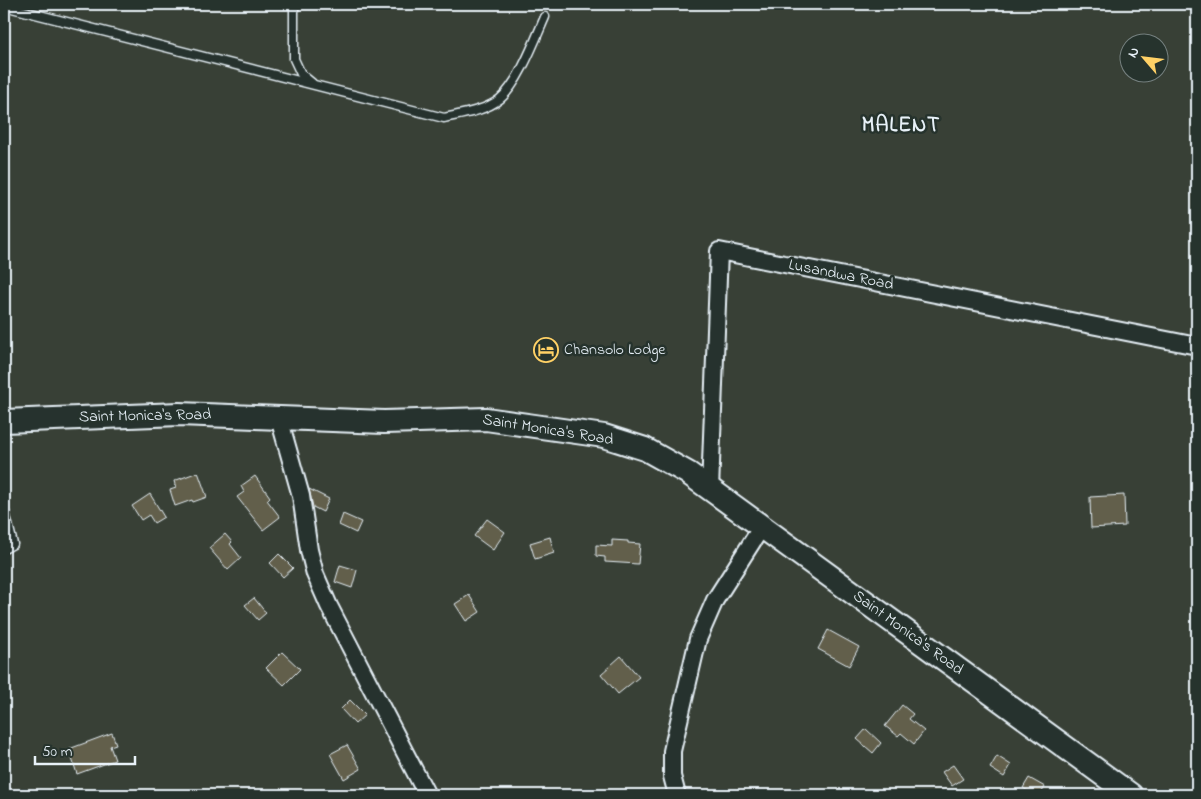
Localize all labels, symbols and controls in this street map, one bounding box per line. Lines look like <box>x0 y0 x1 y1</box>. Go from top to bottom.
north arrow <box>1118 32 1168 82</box>
text: N <box>1122 43 1145 62</box>
district label: MALENT <box>862 111 940 141</box>
street label: Lusandwa Road <box>786 253 896 297</box>
hotel icon: Chansolo Lodge <box>533 337 559 363</box>
place label: Chansolo Lodge <box>564 338 666 362</box>
street label: Saint Monica's Road <box>79 403 211 429</box>
street label: Saint Monica's Road <box>481 408 615 452</box>
street label: Saint Monica's Road <box>847 584 969 682</box>
scale bar <box>35 734 135 766</box>
text: 50 m <box>42 741 73 763</box>

